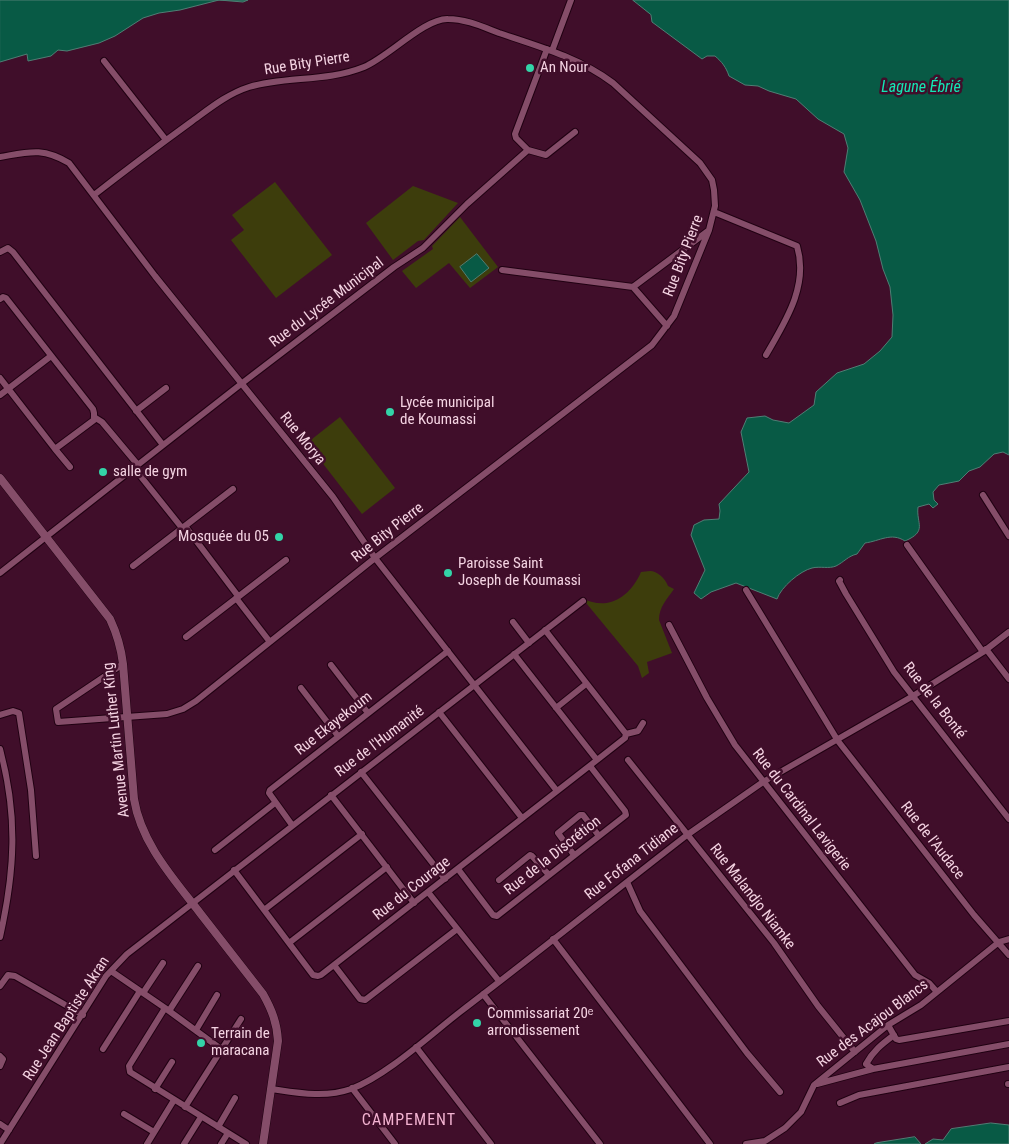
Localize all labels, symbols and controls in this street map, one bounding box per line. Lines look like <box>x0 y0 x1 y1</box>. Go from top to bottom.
street label: Rue Bity Pierre <box>263 48 351 80</box>
place label: An Nour <box>540 59 588 77</box>
marker: An Nour <box>524 62 536 74</box>
water label: Lagune Ébrié <box>881 78 961 98</box>
street label: Rue Bity Pierre <box>660 213 708 299</box>
street label: Rue du Lycée Municipal <box>266 254 388 352</box>
place label: Lycée municipal de Koumassi <box>400 394 494 429</box>
marker: Lycée municipal de Koumassi <box>384 406 396 418</box>
street label: Rue Morya <box>275 409 329 469</box>
place label: salle de gym <box>113 463 187 481</box>
marker: salle de gym <box>97 466 109 478</box>
street label: Rue Bity Pierre <box>348 499 428 567</box>
place label: Mosquée du 05 <box>178 528 269 546</box>
marker: Mosquée du 05 <box>273 531 285 543</box>
place label: Paroisse Saint Joseph de Koumassi <box>458 555 581 590</box>
marker: Paroisse Saint Joseph de Koumassi <box>442 567 454 579</box>
street label: Rue de la Bonté <box>899 659 969 743</box>
street label: Avenue Martin Luther King <box>100 662 134 818</box>
street label: Rue Ekayekoum <box>292 688 376 760</box>
street label: Rue de l'Humanité <box>332 703 428 781</box>
street label: Rue du Cardinal Lavigerie <box>748 745 854 875</box>
street label: Rue de l'Audace <box>896 799 968 883</box>
street label: Rue de la Discrétion <box>501 813 605 899</box>
street label: Rue Fofana Tidiane <box>582 820 682 904</box>
street label: Rue Malandjo Niamke <box>705 841 799 953</box>
street label: Rue du Courage <box>370 853 454 925</box>
street label: Rue Jean Baptiste Akran <box>20 954 114 1084</box>
street label: Rue des Acajou Blancs <box>814 976 932 1072</box>
place label: Commissariat 20ᵉ arrondissement <box>487 1005 593 1040</box>
marker: Commissariat 20ᵉ arrondissement <box>471 1017 483 1029</box>
place label: Terrain de maracana <box>211 1025 270 1060</box>
marker: Terrain de maracana <box>195 1037 207 1049</box>
district label: CAMPEMENT <box>361 1111 457 1131</box>

